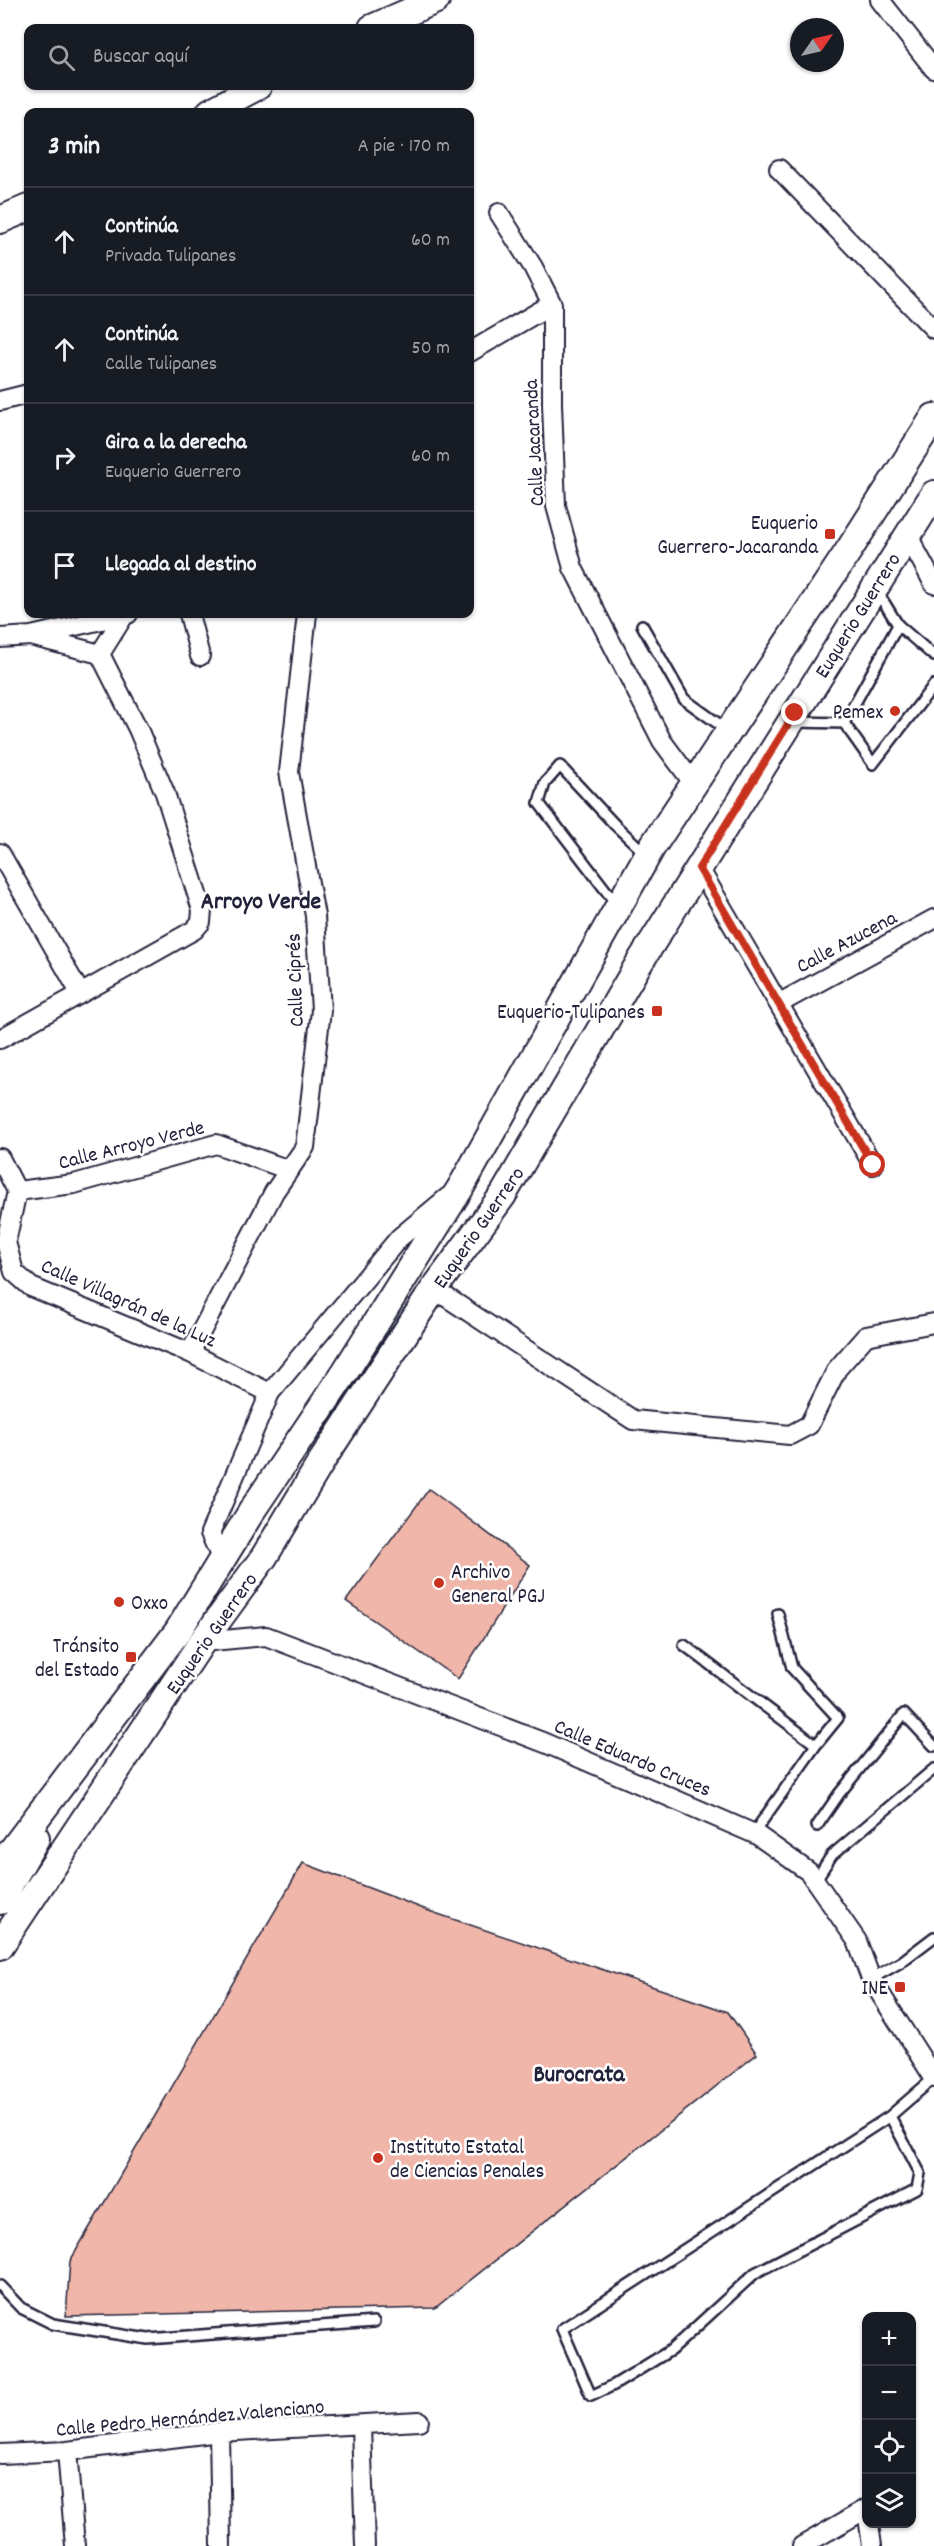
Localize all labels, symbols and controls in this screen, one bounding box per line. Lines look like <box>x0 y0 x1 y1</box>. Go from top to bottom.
north arrow <box>790 18 844 72</box>
search box <box>24 24 474 90</box>
icon: search <box>45 41 78 74</box>
text: Buscar aquí <box>93 42 188 73</box>
text: 3 min <box>48 129 100 166</box>
text: A pie · 170 m <box>358 133 450 161</box>
text: Continúa <box>105 212 178 243</box>
icon: ahead <box>48 225 81 258</box>
text: 60 m <box>411 227 450 255</box>
text: Privada Tulipanes <box>105 243 236 271</box>
text: Continúa <box>105 320 178 351</box>
icon: ahead <box>48 333 81 366</box>
text: 50 m <box>412 335 450 363</box>
text: Calle Tulipanes <box>105 351 217 379</box>
street label: Calle Jacaranda <box>518 377 554 507</box>
text: Gira a la derecha <box>105 428 247 459</box>
icon: right <box>48 441 81 474</box>
text: 60 m <box>411 443 450 471</box>
text: Euquerio Guerrero <box>105 459 241 487</box>
place label: Euquerio Guerrero-Jacaranda <box>657 510 819 564</box>
marker: Euquerio Guerrero-Jacaranda <box>823 527 837 541</box>
street label: Euquerio Guerrero <box>809 548 910 685</box>
icon: arrive <box>48 549 81 582</box>
text: Llegada al destino <box>105 550 257 581</box>
route end <box>781 699 807 725</box>
place label: Pemex <box>833 699 883 729</box>
marker: Pemex <box>888 704 902 718</box>
district label: Arroyo Verde <box>201 886 322 920</box>
street label: Calle Azucena <box>792 904 904 983</box>
street label: Calle Ciprés <box>280 932 314 1027</box>
place label: Euquerio-Tulipanes <box>497 999 645 1029</box>
marker: Euquerio-Tulipanes <box>650 1004 664 1018</box>
street label: Calle Arroyo Verde <box>56 1114 208 1180</box>
route start <box>859 1151 885 1177</box>
street label: Euquerio Guerrero <box>427 1162 534 1296</box>
street label: Calle Villagrán de la Luz <box>35 1253 220 1357</box>
place label: Archivo General PGJ <box>451 1559 545 1613</box>
street label: Euquerio Guerrero <box>160 1568 267 1702</box>
marker: Archivo General PGJ <box>432 1576 446 1590</box>
place label: Oxxo <box>131 1590 168 1620</box>
marker: Oxxo <box>112 1595 126 1609</box>
place label: Tránsito del Estado <box>35 1633 119 1687</box>
marker: Tránsito del Estado <box>124 1650 138 1664</box>
street label: Calle Eduardo Cruces <box>549 1713 715 1806</box>
place label: INE <box>862 1975 888 2005</box>
marker: INE <box>893 1980 907 1994</box>
district label: Burocrata <box>533 2059 625 2093</box>
place label: Instituto Estatal de Ciencias Penales <box>390 2134 544 2188</box>
marker: Instituto Estatal de Ciencias Penales <box>371 2151 385 2165</box>
map controls <box>862 2312 916 2528</box>
button: + <box>862 2312 916 2366</box>
button: − <box>862 2366 916 2420</box>
street label: Calle Pedro Hernández Valenciano <box>55 2393 326 2447</box>
button: locate <box>862 2420 916 2474</box>
button: layers <box>862 2474 916 2528</box>

